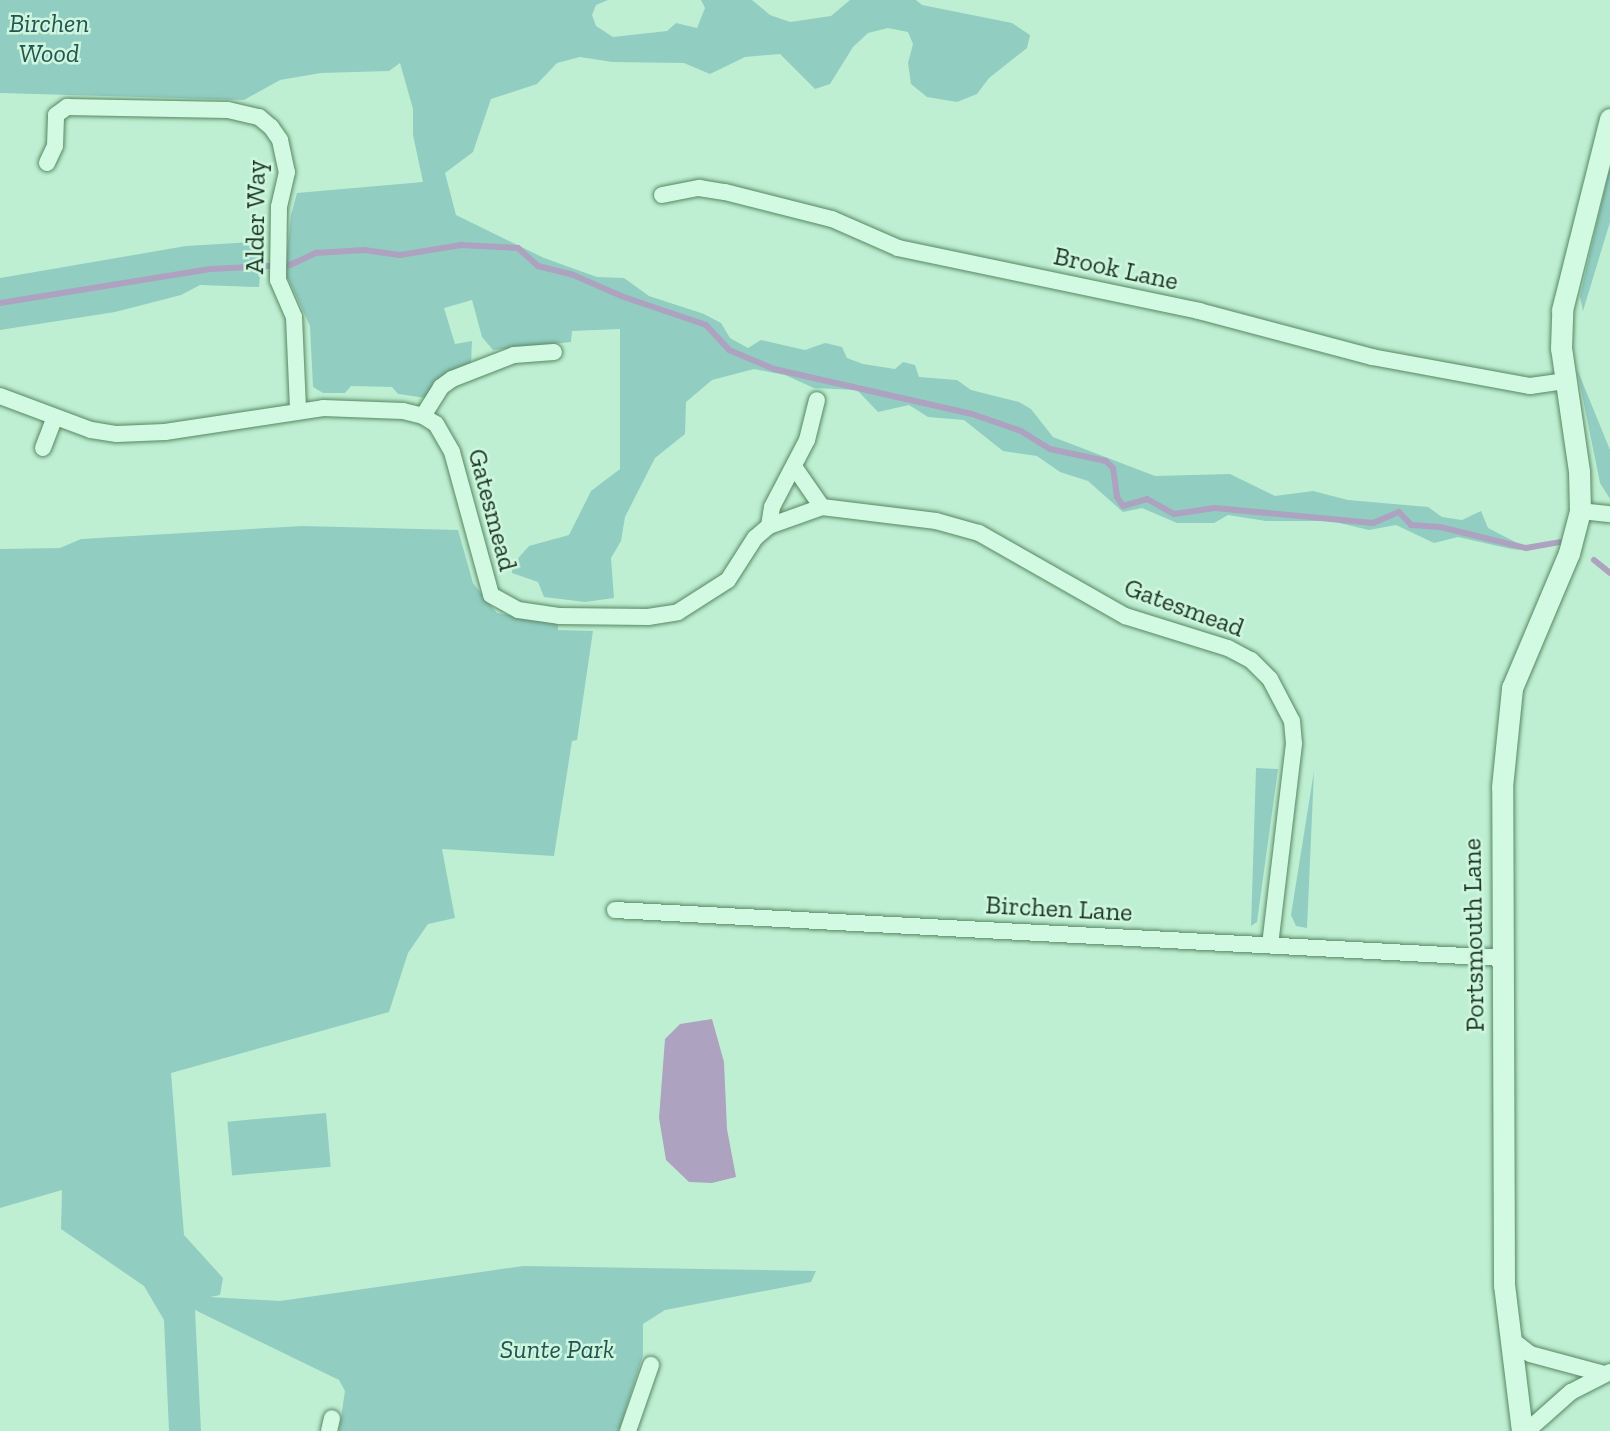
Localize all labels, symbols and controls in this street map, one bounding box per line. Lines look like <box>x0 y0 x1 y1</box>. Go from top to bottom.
park label: Birchen Wood <box>9 8 89 70</box>
street label: Alder Way <box>239 159 273 275</box>
street label: Brook Lane <box>1051 241 1181 297</box>
street label: Gatesmead <box>461 445 523 575</box>
street label: Gatesmead <box>1120 572 1248 644</box>
street label: Portsmouth Lane <box>1457 838 1491 1032</box>
street label: Birchen Lane <box>985 890 1133 928</box>
park label: Sunte Park <box>500 1334 614 1366</box>

